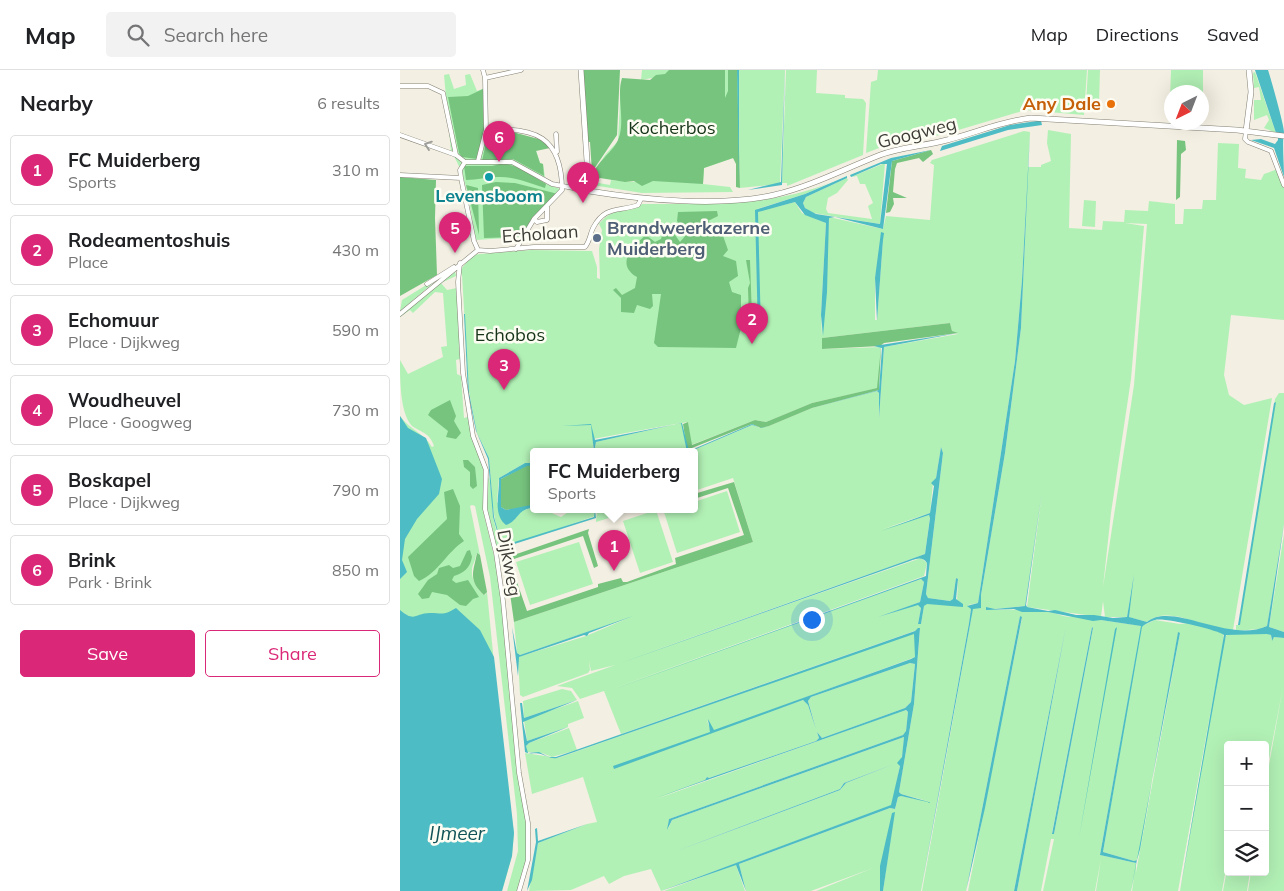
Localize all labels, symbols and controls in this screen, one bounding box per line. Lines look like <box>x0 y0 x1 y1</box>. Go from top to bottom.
search box <box>106 12 456 57</box>
text: Map <box>25 20 76 50</box>
icon: search <box>124 21 152 49</box>
text: Search here <box>164 23 268 47</box>
text: Map <box>1031 23 1068 46</box>
text: Directions <box>1096 23 1179 46</box>
text: Saved <box>1207 23 1259 46</box>
north arrow <box>1164 85 1209 130</box>
text: Nearby <box>20 90 93 116</box>
place label: Any Dale <box>1023 92 1101 115</box>
text: 6 results <box>317 93 380 113</box>
marker: Any Dale <box>1105 98 1117 110</box>
street label: Googweg <box>875 112 959 153</box>
park label: Kocherbos <box>628 116 716 139</box>
pin: 6 <box>483 121 515 162</box>
one-way arrow <box>424 141 433 151</box>
text: FC Muiderberg <box>68 148 201 172</box>
text: 1 <box>32 160 42 180</box>
text: 310 m <box>332 160 379 180</box>
pin: 4 <box>567 162 599 203</box>
marker: Levensboom <box>483 171 495 183</box>
text: Sports <box>68 172 116 192</box>
place label: Levensboom <box>435 184 543 207</box>
pin: 5 <box>439 212 471 253</box>
place label: Brandweerkazerne Muiderberg <box>607 216 770 260</box>
street label: Echolaan <box>501 219 579 248</box>
text: Rodeamentoshuis <box>68 228 230 252</box>
marker: Brandweerkazerne Muiderberg <box>591 232 603 244</box>
text: 2 <box>32 240 42 260</box>
text: 430 m <box>332 240 379 260</box>
text: Place <box>68 252 108 272</box>
pin: 2 <box>736 303 768 344</box>
text: Echomuur <box>68 308 159 332</box>
text: 3 <box>32 320 42 340</box>
text: 590 m <box>332 320 379 340</box>
park label: Echobos <box>475 323 545 346</box>
text: Place · Dijkweg <box>68 332 180 352</box>
pin: 3 <box>488 349 520 390</box>
text: Woudheuvel <box>68 388 181 412</box>
text: 4 <box>32 400 42 420</box>
text: 730 m <box>332 400 379 420</box>
text: Place · Googweg <box>68 412 192 432</box>
popup <box>530 448 698 513</box>
text: FC Muiderberg <box>548 459 680 483</box>
text: Boskapel <box>68 468 151 492</box>
text: 5 <box>32 480 42 500</box>
text: 790 m <box>332 480 379 500</box>
text: Sports <box>548 483 596 503</box>
text: Place · Dijkweg <box>68 492 180 512</box>
street label: Dijkweg <box>492 528 527 598</box>
pin: 1 <box>598 530 630 571</box>
text: Brink <box>68 548 115 572</box>
text: 6 <box>32 560 42 580</box>
text: 850 m <box>332 560 379 580</box>
text: Park · Brink <box>68 572 152 592</box>
your location <box>799 607 825 633</box>
button: Save <box>20 630 195 677</box>
button: Share <box>205 630 380 677</box>
map controls <box>1224 741 1269 876</box>
button: + <box>1224 741 1269 786</box>
button: − <box>1224 786 1269 831</box>
water label: IJmeer <box>429 821 486 845</box>
button: layers <box>1224 831 1269 876</box>

